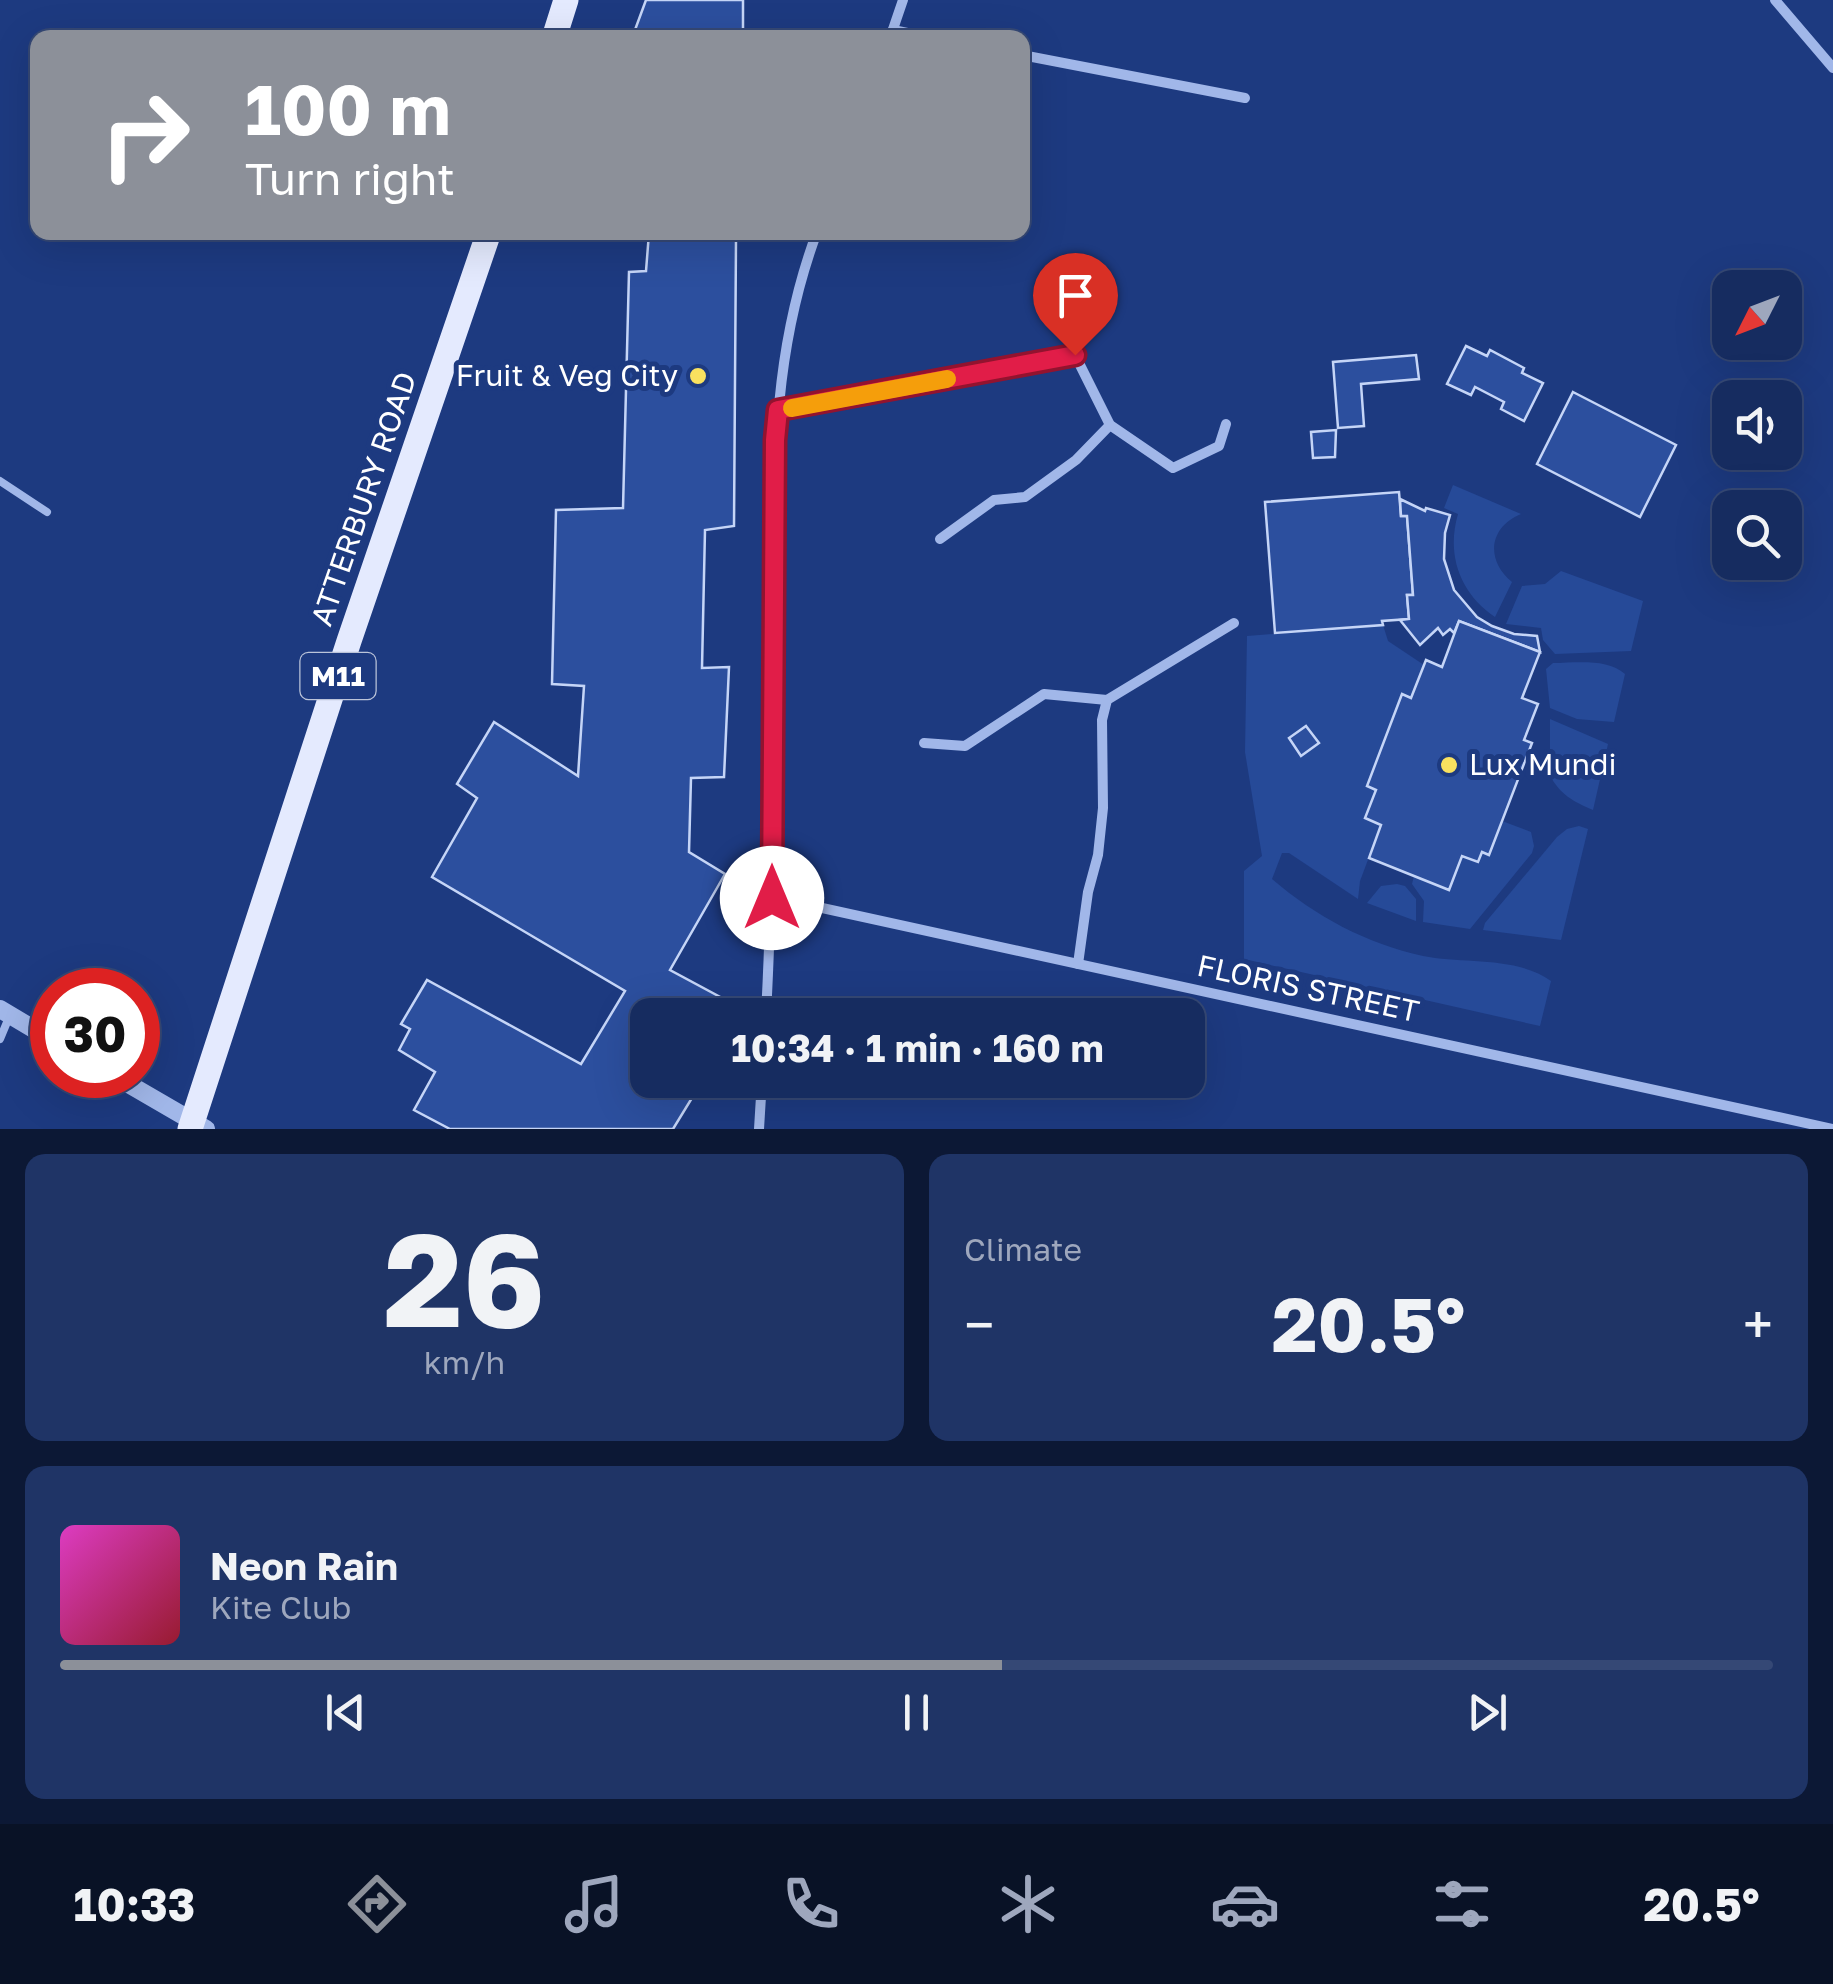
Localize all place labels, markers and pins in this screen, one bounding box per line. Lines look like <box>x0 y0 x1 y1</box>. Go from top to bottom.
pin <box>1033 253 1118 356</box>
place label: Fruit & Veg City <box>456 357 678 393</box>
marker: Fruit & Veg City <box>687 365 709 387</box>
place label: Lux Mundi <box>1469 746 1617 782</box>
marker: Lux Mundi <box>1438 754 1460 776</box>

